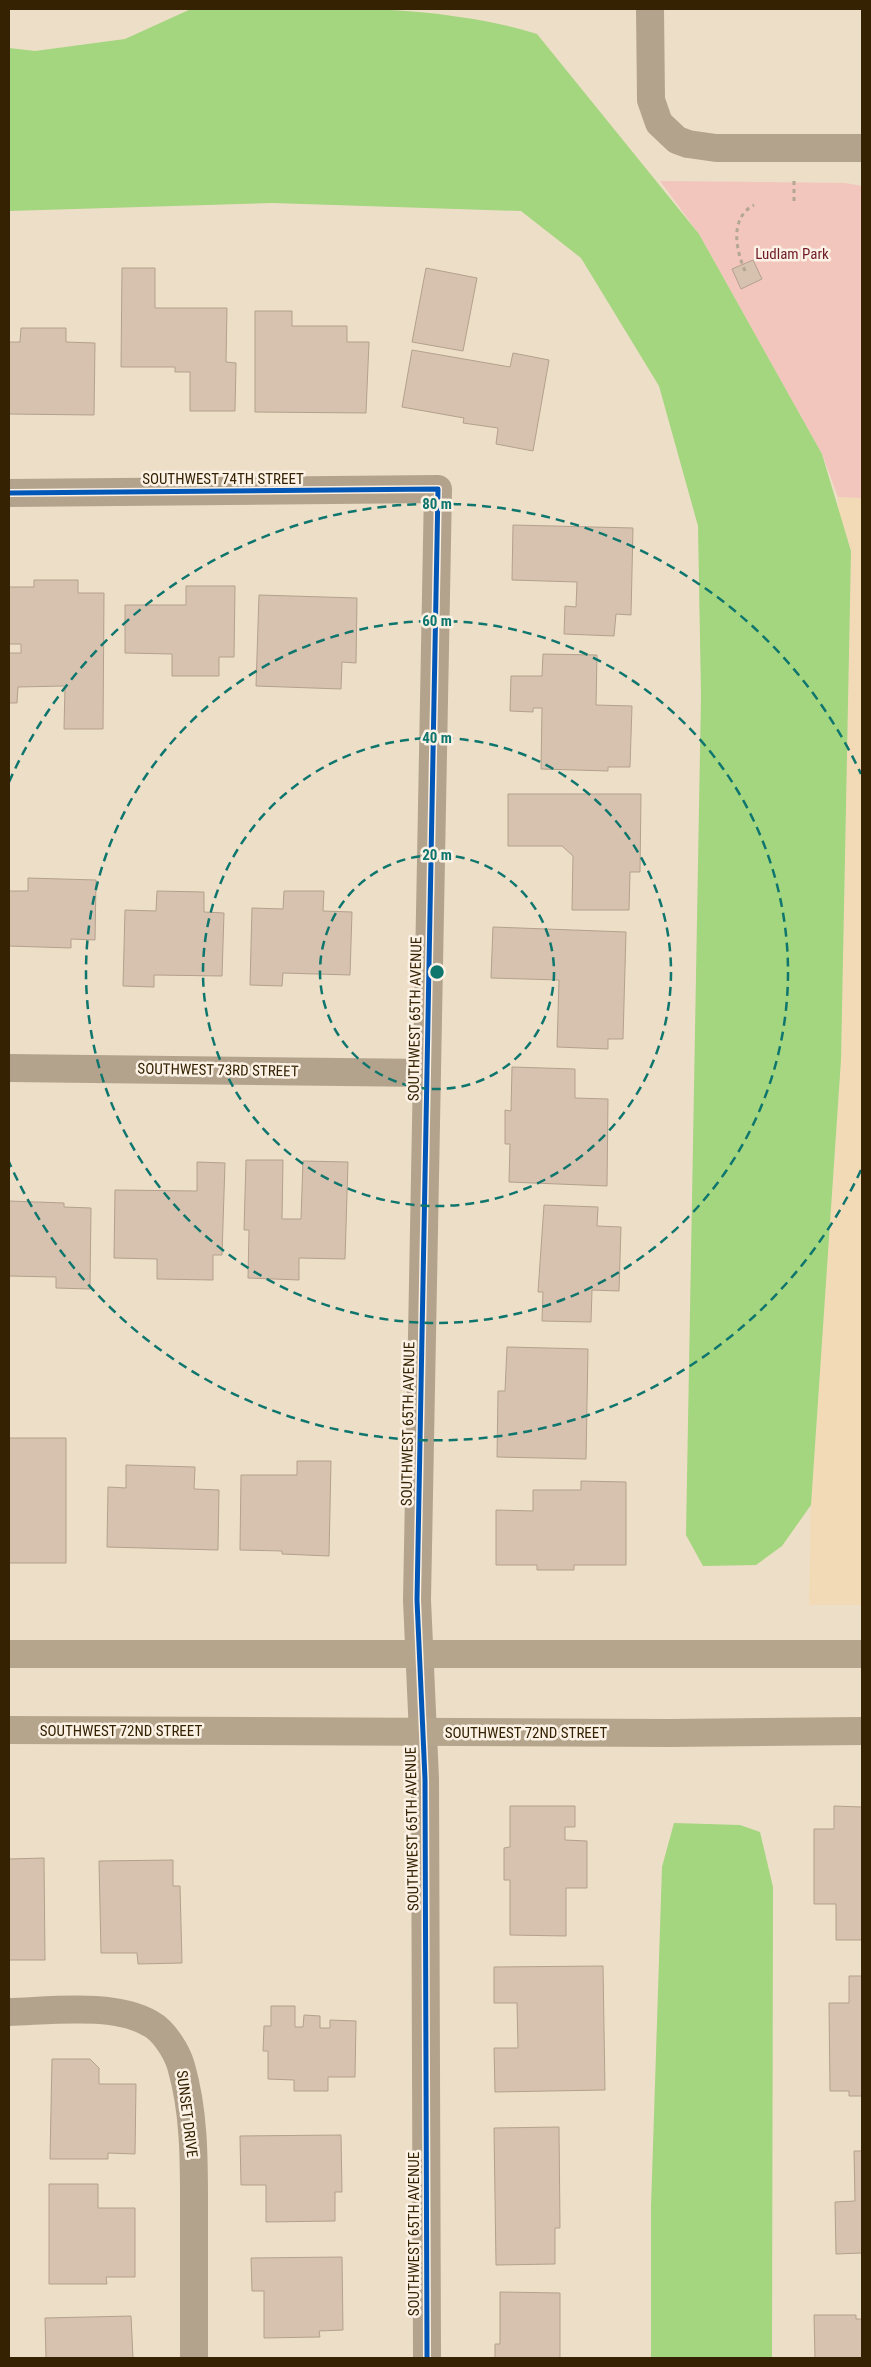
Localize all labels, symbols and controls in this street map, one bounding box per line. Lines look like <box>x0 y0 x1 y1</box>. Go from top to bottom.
park label: Ludlam Park <box>755 245 829 263</box>
street label: SOUTHWEST 74TH STREET <box>142 470 304 488</box>
text: 80 m <box>422 495 452 513</box>
text: 60 m <box>422 612 452 630</box>
text: 40 m <box>422 729 452 747</box>
text: 20 m <box>422 846 452 864</box>
street label: SOUTHWEST 65TH AVENUE <box>405 937 425 1101</box>
centre of rings <box>428 963 446 981</box>
street label: SOUTHWEST 73RD STREET <box>137 1060 299 1080</box>
street label: SOUTHWEST 65TH AVENUE <box>398 1342 418 1506</box>
street label: SOUTHWEST 72ND STREET <box>40 1722 202 1740</box>
street label: SOUTHWEST 72ND STREET <box>445 1724 607 1742</box>
street label: SOUTHWEST 65TH AVENUE <box>402 1747 422 1911</box>
street label: SUNSET DRIVE <box>173 2069 201 2159</box>
street label: SOUTHWEST 65TH AVENUE <box>405 2152 423 2316</box>

